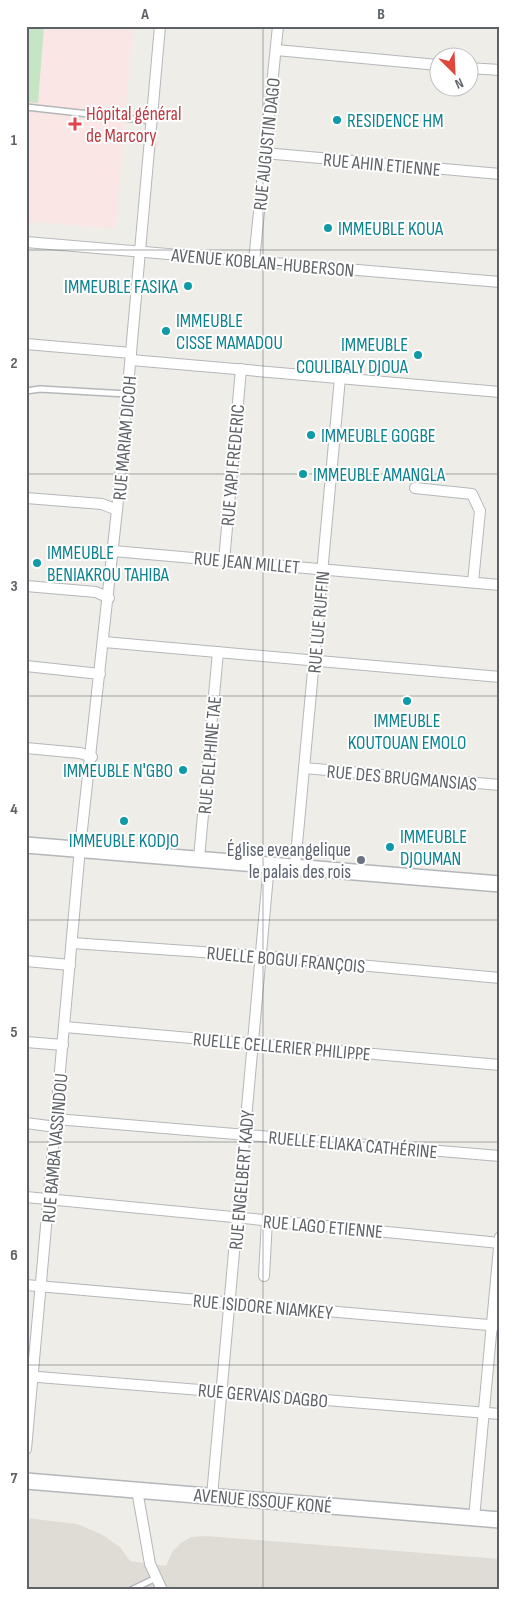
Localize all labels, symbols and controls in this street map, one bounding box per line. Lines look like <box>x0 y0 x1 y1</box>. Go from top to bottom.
text: A <box>140 5 149 24</box>
text: B <box>377 5 385 24</box>
north arrow <box>428 48 478 98</box>
text: N <box>452 74 466 93</box>
street label: RUE AUGUSTIN DAGO <box>249 77 286 212</box>
place label: Hôpital général de Marcory <box>86 103 181 148</box>
place label: RESIDENCE HM <box>347 110 443 133</box>
marker: RESIDENCE HM <box>331 114 343 126</box>
marker: Hôpital général de Marcory <box>68 117 82 131</box>
text: 1 <box>11 131 18 150</box>
street label: RUE AHIN ETIENNE <box>322 149 441 182</box>
place label: IMMEUBLE KOUA <box>338 218 444 241</box>
marker: IMMEUBLE KOUA <box>322 222 334 234</box>
street label: AVENUE KOBLAN-HUBERSON <box>170 244 355 283</box>
place label: IMMEUBLE FASIKA <box>64 276 179 299</box>
marker: IMMEUBLE FASIKA <box>182 280 194 292</box>
place label: IMMEUBLE CISSE MAMADOU <box>176 310 283 355</box>
marker: IMMEUBLE CISSE MAMADOU <box>160 325 172 337</box>
place label: IMMEUBLE COULIBALY DJOUA <box>296 334 409 379</box>
marker: IMMEUBLE COULIBALY DJOUA <box>412 349 424 361</box>
text: 2 <box>10 354 18 373</box>
street label: RUE MARIAM DICOH <box>109 375 142 501</box>
street label: RUE YAPI FREDERIC <box>217 403 250 527</box>
place label: IMMEUBLE GOGBE <box>321 425 436 448</box>
marker: IMMEUBLE GOGBE <box>305 429 317 441</box>
place label: IMMEUBLE AMANGLA <box>313 464 446 487</box>
marker: IMMEUBLE AMANGLA <box>297 468 309 480</box>
place label: IMMEUBLE BENIAKROU TAHIBA <box>47 542 170 587</box>
street label: RUE JEAN MILLET <box>193 547 301 580</box>
marker: IMMEUBLE BENIAKROU TAHIBA <box>31 557 43 569</box>
street label: RUE LUE RUFFIN <box>304 570 335 674</box>
text: 3 <box>10 577 18 596</box>
street label: RUE DELPHINE TAE <box>194 695 227 815</box>
marker: IMMEUBLE KOUTOUAN EMOLO <box>401 695 413 707</box>
place label: IMMEUBLE KOUTOUAN EMOLO <box>348 710 466 755</box>
place label: IMMEUBLE N'GBO <box>63 760 173 783</box>
street label: RUE DES BRUGMANSIAS <box>326 760 478 797</box>
marker: IMMEUBLE N'GBO <box>177 764 189 776</box>
text: 4 <box>10 800 18 819</box>
marker: IMMEUBLE KODJO <box>118 815 130 827</box>
place label: IMMEUBLE DJOUMAN <box>400 826 467 871</box>
place label: IMMEUBLE KODJO <box>69 830 179 853</box>
place label: Église eveangelique le palais des rois <box>227 839 351 884</box>
marker: IMMEUBLE DJOUMAN <box>384 841 396 853</box>
marker: Église eveangelique le palais des rois <box>355 854 367 866</box>
street label: RUELLE BOGUI FRANÇOIS <box>206 942 366 979</box>
text: 5 <box>10 1023 18 1042</box>
street label: RUELLE CELLERIER PHILIPPE <box>192 1028 372 1067</box>
street label: RUE BAMBA VASSINDOU <box>37 1072 73 1224</box>
street label: RUE ENGELBERT KADY <box>225 1109 260 1251</box>
street label: RUELLE ELIAKA CATHÉRINE <box>268 1127 438 1164</box>
street label: RUE LAGO ETIENNE <box>262 1211 384 1244</box>
text: 6 <box>10 1246 18 1265</box>
street label: RUE ISIDORE NIAMKEY <box>192 1290 334 1325</box>
street label: RUE GERVAIS DAGBO <box>197 1379 329 1414</box>
text: 7 <box>11 1469 18 1488</box>
street label: AVENUE ISSOUF KONÉ <box>192 1484 333 1519</box>

